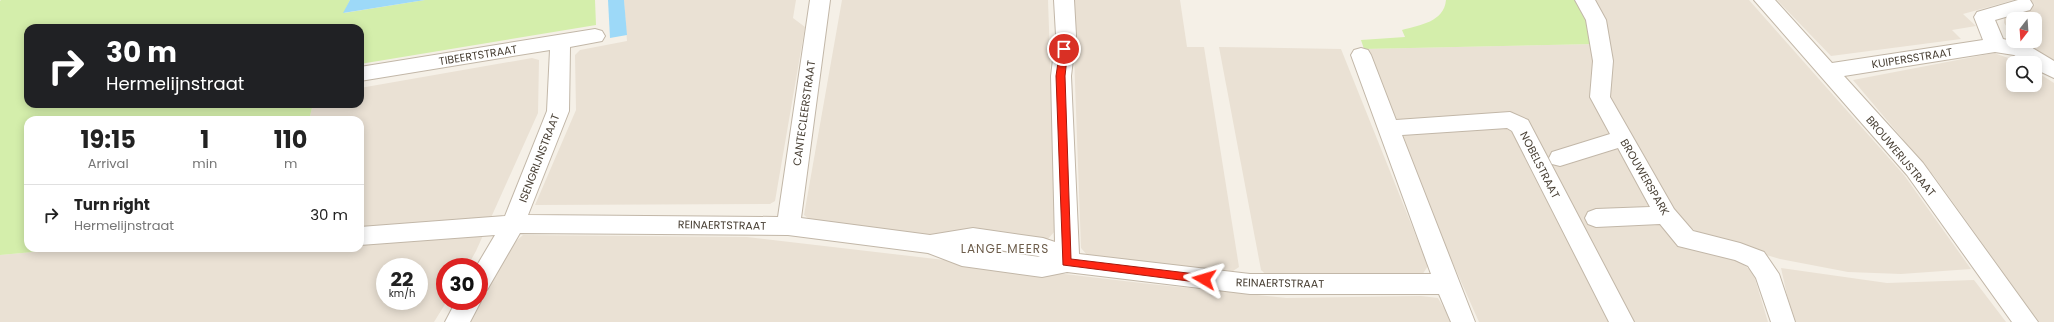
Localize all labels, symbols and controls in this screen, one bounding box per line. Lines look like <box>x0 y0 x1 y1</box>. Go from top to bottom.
north arrow <box>2006 12 2042 48</box>
map controls <box>2006 12 2042 92</box>
pin <box>1047 32 1081 66</box>
text: 30 m <box>106 33 177 72</box>
icon: arrive <box>1053 38 1075 60</box>
icon: right <box>40 40 92 92</box>
street label: TIBEERTSTRAAT <box>438 41 518 69</box>
street label: KUIPERSSTRAAT <box>1870 44 1954 72</box>
button: search <box>2006 56 2042 92</box>
street label: CANTECLEERSTRAAT <box>789 59 819 167</box>
text: Hermelijnstraat <box>106 71 244 96</box>
street label: ISENGRIJNSTRAAT <box>515 111 563 205</box>
street label: BROUWERIJSTRAAT <box>1862 112 1940 200</box>
text: 19:15 <box>81 123 136 156</box>
text: 1 <box>200 123 209 156</box>
text: 110 <box>274 123 307 156</box>
street label: NOBELSTRAAT <box>1516 129 1564 201</box>
street label: BROUWERSPARK <box>1617 136 1674 219</box>
text: Arrival <box>88 154 129 173</box>
text: min <box>192 154 217 173</box>
text: m <box>284 154 297 173</box>
text: Turn right <box>74 194 150 215</box>
icon: right <box>40 204 62 226</box>
text: 30 m <box>310 204 348 225</box>
text: Hermelijnstraat <box>74 216 174 235</box>
street label: REINAERTSTRAAT <box>678 216 766 234</box>
district label: LANGE MEERS <box>961 240 1049 257</box>
speed limit sign: 30 <box>436 258 488 310</box>
position arrow <box>1183 258 1225 300</box>
text: 22 <box>391 265 413 293</box>
street label: REINAERTSTRAAT <box>1236 274 1324 292</box>
text: km/h <box>389 286 415 301</box>

